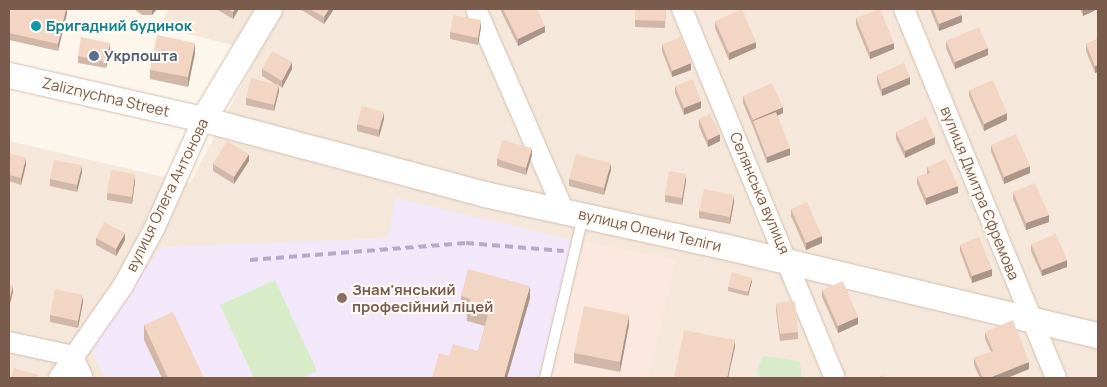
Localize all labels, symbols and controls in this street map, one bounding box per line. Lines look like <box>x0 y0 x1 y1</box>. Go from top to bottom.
place label: Бригадний будинок <box>46 17 192 35</box>
marker: Бригадний будинок <box>30 20 42 32</box>
place label: Укрпошта <box>104 47 178 65</box>
marker: Укрпошта <box>88 50 100 62</box>
street label: Zaliznychna Street <box>41 74 171 120</box>
street label: вулиця Дмитра Єфремова <box>937 104 1023 282</box>
street label: вулиця Олега Антонова <box>122 115 212 275</box>
street label: Селянська вулиця <box>726 129 794 257</box>
street label: вулиця Олени Теліги <box>577 205 723 255</box>
place label: Знам'янський професійний ліцей <box>352 280 493 315</box>
marker: Знам'янський професійний ліцей <box>336 292 348 304</box>

